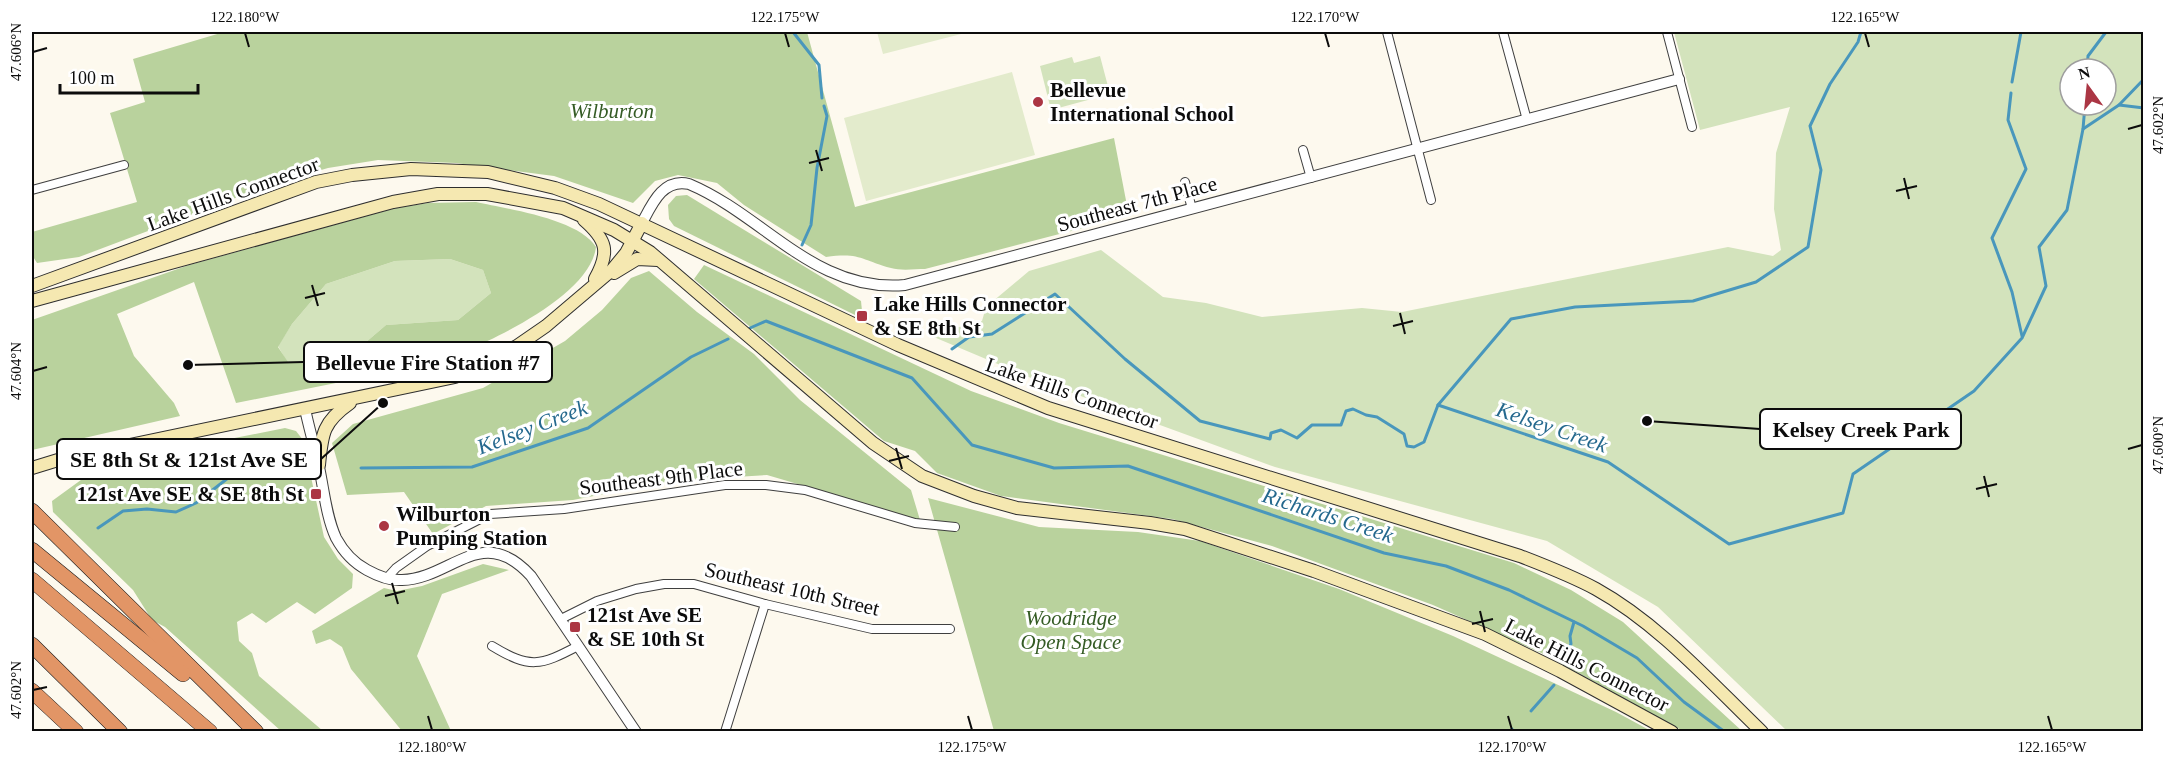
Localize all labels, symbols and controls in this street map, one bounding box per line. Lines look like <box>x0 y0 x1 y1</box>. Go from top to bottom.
text: 122.180°W <box>211 9 280 25</box>
text: 122.175°W <box>751 9 820 25</box>
text: 122.170°W <box>1291 9 1360 25</box>
text: 122.165°W <box>1831 9 1900 25</box>
text: 47.606°N <box>8 23 24 81</box>
scale bar <box>60 57 198 95</box>
north arrow <box>2058 57 2118 117</box>
text: N <box>2076 63 2092 83</box>
text: 100 m <box>69 68 115 88</box>
place label: Bellevue International School <box>1050 78 1234 126</box>
marker: Bellevue International School <box>1031 95 1045 109</box>
text: 47.602°N <box>2150 96 2166 154</box>
park label: Wilburton <box>570 99 654 123</box>
street label: Lake Hills Connector <box>144 152 322 236</box>
street label: Southeast 7th Place <box>1054 171 1220 237</box>
place label: Lake Hills Connector & SE 8th St <box>874 292 1067 340</box>
marker: Lake Hills Connector & SE 8th St <box>855 309 869 323</box>
text: 47.604°N <box>8 342 24 400</box>
callout: Bellevue Fire Station #7 <box>304 342 552 382</box>
text: Bellevue Fire Station #7 <box>316 350 540 375</box>
street label: Lake Hills Connector <box>983 352 1161 434</box>
water label: Kelsey Creek <box>473 394 592 460</box>
water label: Kelsey Creek <box>1492 396 1612 458</box>
callout: Kelsey Creek Park <box>1760 409 1961 449</box>
text: 47.600°N <box>2150 416 2166 474</box>
text: Kelsey Creek Park <box>1773 417 1950 442</box>
callout: SE 8th St & 121st Ave SE <box>57 439 321 479</box>
text: SE 8th St & 121st Ave SE <box>70 447 308 472</box>
street label: Southeast 9th Place <box>578 456 744 500</box>
place label: 121st Ave SE & SE 8th St <box>77 482 304 506</box>
water label: Richards Creek <box>1259 482 1398 548</box>
marker: 121st Ave SE & SE 8th St <box>309 487 323 501</box>
place label: Wilburton Pumping Station <box>396 502 547 550</box>
marker: Wilburton Pumping Station <box>377 519 391 533</box>
street label: Southeast 10th Street <box>702 557 882 621</box>
place label: 121st Ave SE & SE 10th St <box>587 603 704 651</box>
park label: Woodridge Open Space <box>1021 606 1121 654</box>
street label: Lake Hills Connector <box>1501 613 1673 717</box>
marker: 121st Ave SE & SE 10th St <box>568 620 582 634</box>
text: 47.602°N <box>8 661 24 719</box>
text: 122.180°W <box>398 739 467 755</box>
text: 122.175°W <box>938 739 1007 755</box>
text: 122.170°W <box>1478 739 1547 755</box>
text: 122.165°W <box>2018 739 2087 755</box>

